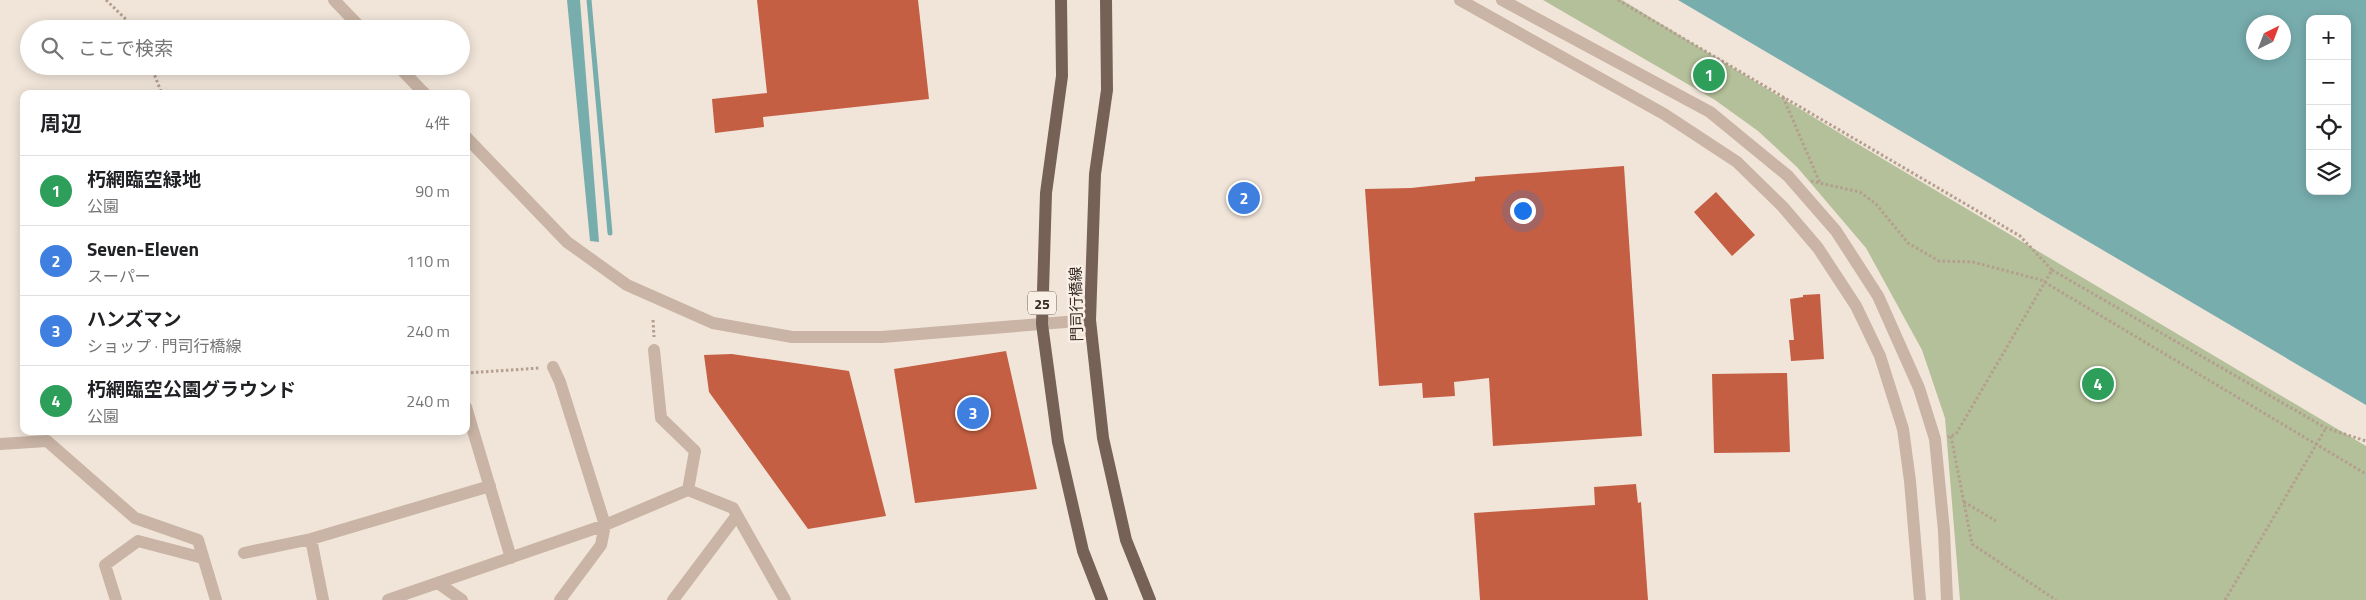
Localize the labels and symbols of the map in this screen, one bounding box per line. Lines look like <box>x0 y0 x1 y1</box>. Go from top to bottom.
north arrow <box>2246 15 2291 60</box>
pin: 1 <box>1693 56 1725 94</box>
pin: 2 <box>1228 179 1260 217</box>
your location <box>1510 198 1536 224</box>
street label: 門司行橋線 <box>1064 266 1088 342</box>
road number: 25 <box>1028 292 1056 314</box>
pin: 4 <box>2082 365 2114 403</box>
pin: 3 <box>957 394 989 432</box>

